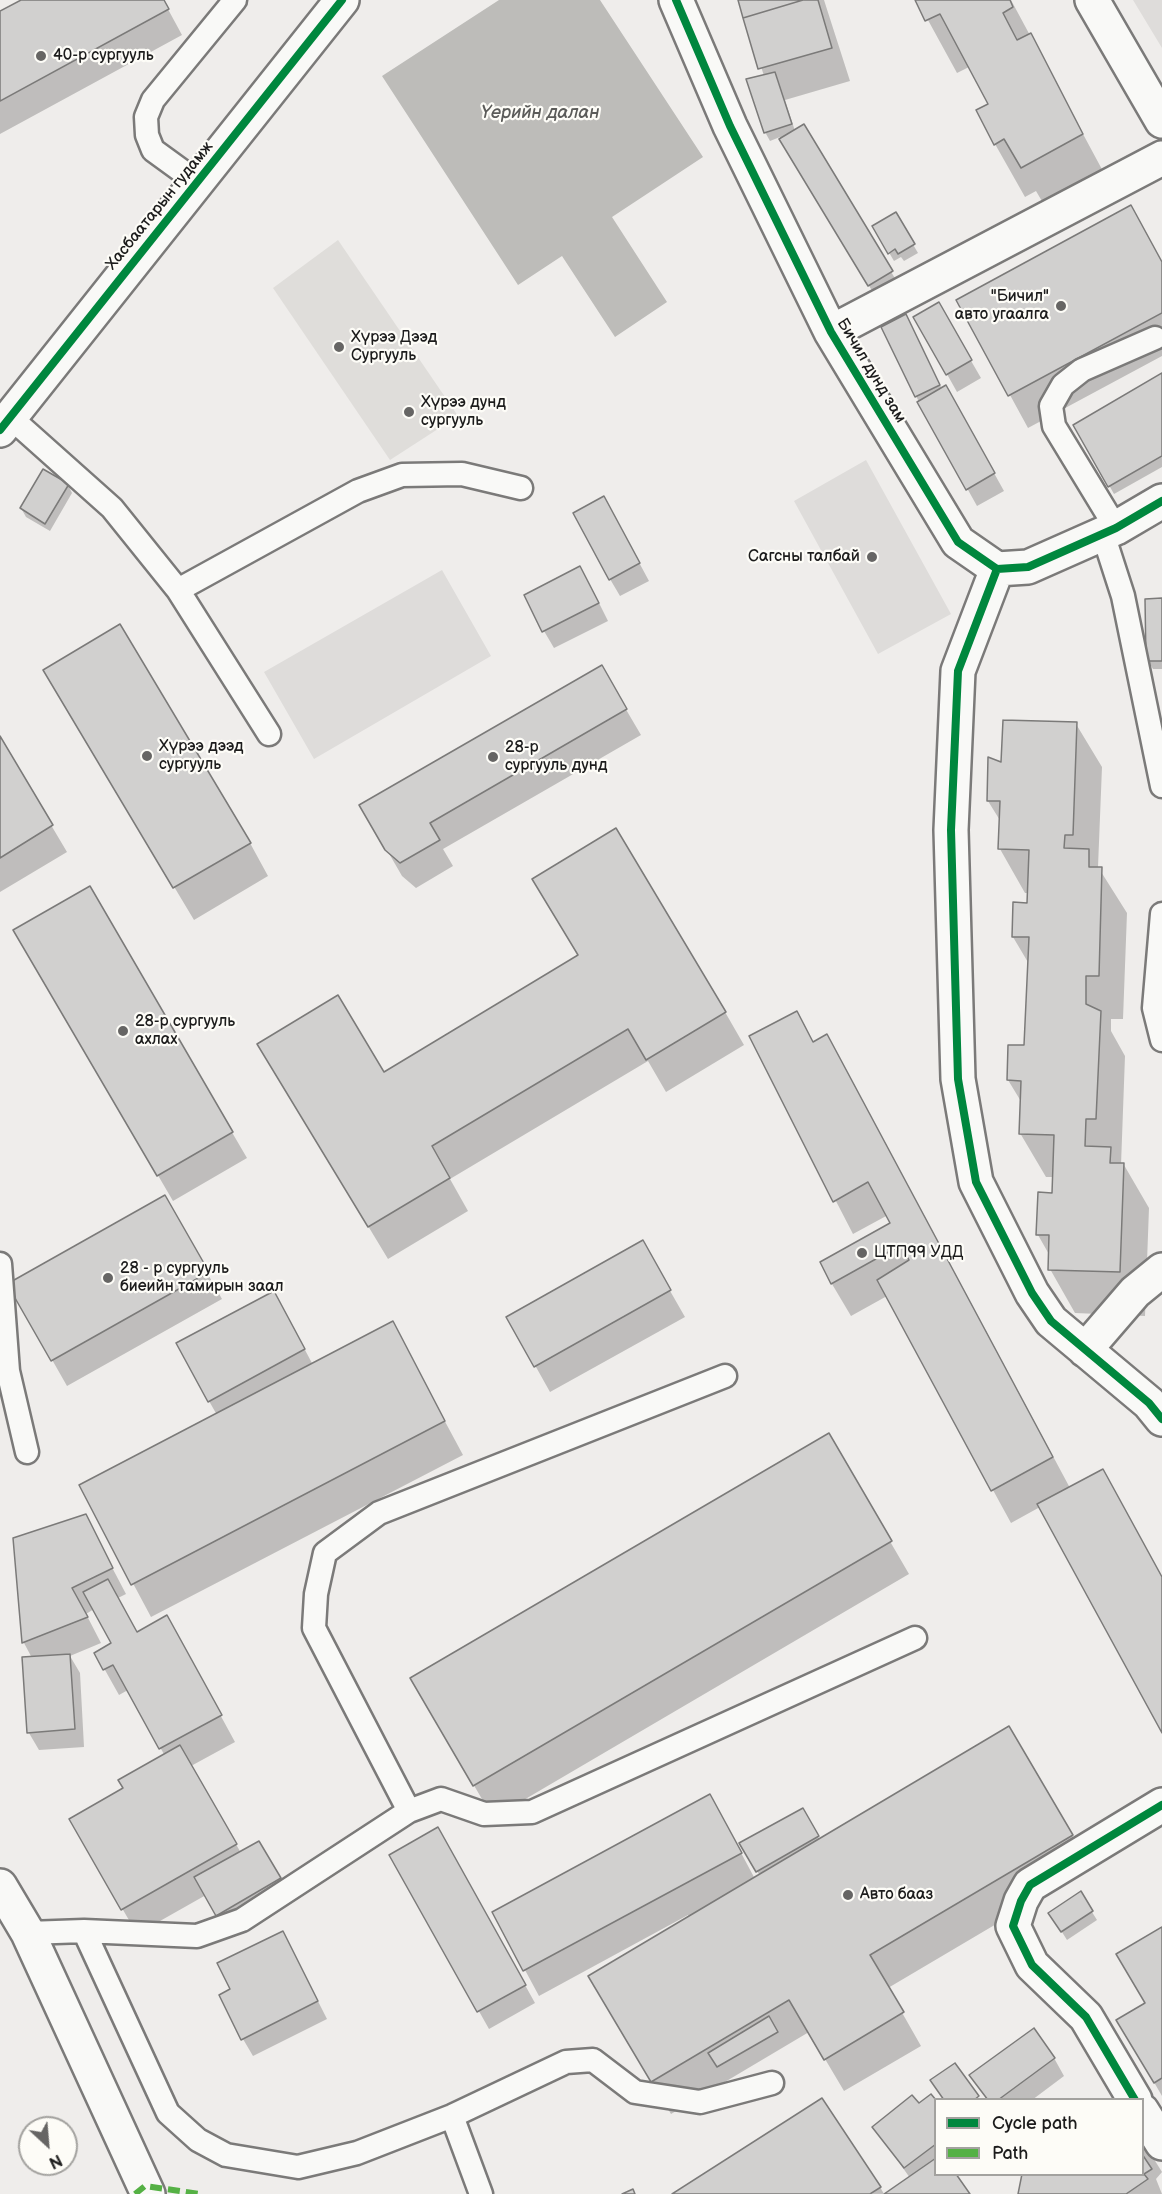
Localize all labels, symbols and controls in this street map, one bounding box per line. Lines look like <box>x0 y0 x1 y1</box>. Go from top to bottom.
place label: 40-р сургууль <box>53 46 154 66</box>
marker: 40-р сургууль <box>34 49 48 63</box>
water label: Үерийн далан <box>481 102 599 124</box>
street label: Хасбаатарын гудамж <box>102 138 218 274</box>
place label: "Бичил" авто угаалга <box>955 287 1049 325</box>
marker: "Бичил" авто угаалга <box>1054 299 1068 313</box>
street label: Бичил дунд зам <box>832 315 910 427</box>
place label: Хүрээ Дээд Сургууль <box>351 328 437 366</box>
marker: Хүрээ Дээд Сургууль <box>332 340 346 354</box>
place label: Хүрээ дунд сургууль <box>421 393 506 431</box>
marker: Хүрээ дунд сургууль <box>402 405 416 419</box>
place label: Сагсны талбай <box>748 547 860 567</box>
marker: Сагсны талбай <box>865 550 879 564</box>
place label: Хүрээ дээд сургууль <box>159 737 244 775</box>
place label: 28-р сургууль дунд <box>505 738 607 776</box>
marker: Хүрээ дээд сургууль <box>140 749 154 763</box>
marker: 28-р сургууль дунд <box>486 750 500 764</box>
place label: 28-р сургууль ахлах <box>135 1012 235 1050</box>
marker: 28-р сургууль ахлах <box>116 1024 130 1038</box>
place label: ЦТП99 УДД <box>874 1243 963 1263</box>
marker: ЦТП99 УДД <box>855 1246 869 1260</box>
place label: 28 - р сургууль биеийн тамирын заал <box>120 1259 284 1297</box>
marker: 28 - р сургууль биеийн тамирын заал <box>101 1271 115 1285</box>
place label: Авто бааз <box>860 1885 933 1905</box>
marker: Авто бааз <box>841 1888 855 1902</box>
legend <box>934 2098 1144 2176</box>
text: Cycle path <box>992 2113 1078 2134</box>
north arrow <box>18 2116 78 2176</box>
text: Path <box>992 2143 1028 2164</box>
text: N <box>46 2150 65 2172</box>

